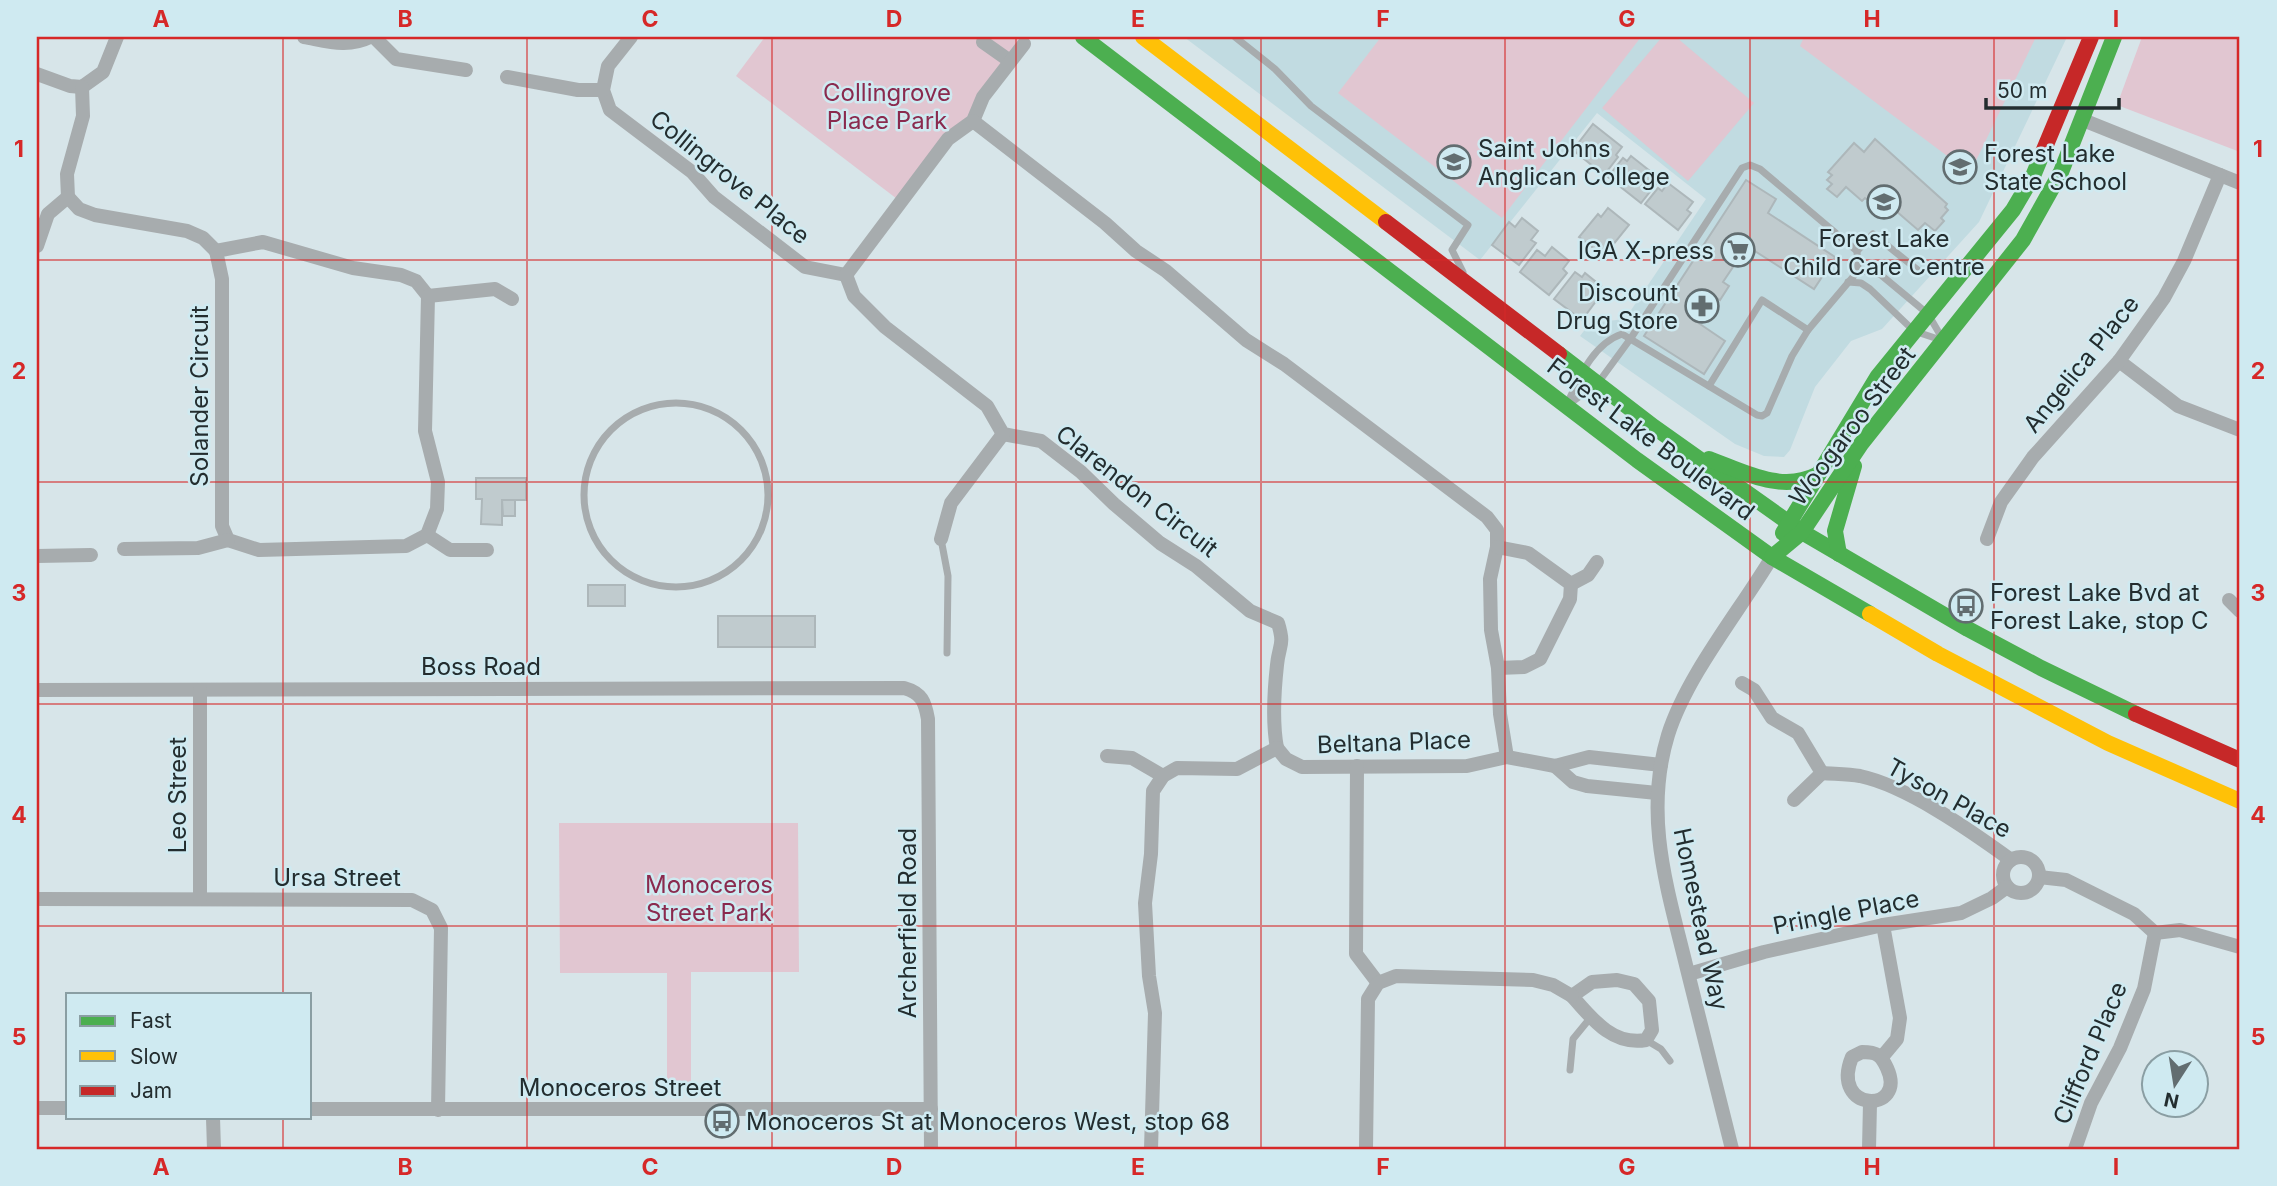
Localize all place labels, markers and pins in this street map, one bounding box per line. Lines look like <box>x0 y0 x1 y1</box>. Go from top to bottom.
place label: Saint Johns Anglican College <box>1478 134 1670 191</box>
place label: Forest Lake State School <box>1984 139 2127 196</box>
school or university icon: Saint Johns Anglican College <box>1435 143 1473 181</box>
school or university icon: Forest Lake State School <box>1941 148 1979 186</box>
school or university icon: Forest Lake Child Care Centre <box>1865 183 1903 221</box>
place label: Forest Lake Child Care Centre <box>1783 224 1985 281</box>
supermarket icon: IGA X-press <box>1719 231 1757 269</box>
place label: IGA X-press <box>1578 236 1714 265</box>
place label: Discount Drug Store <box>1556 278 1678 335</box>
pharmacy icon: Discount Drug Store <box>1683 287 1721 325</box>
place label: Forest Lake Bvd at Forest Lake, stop C <box>1990 578 2209 635</box>
bus stop icon: Forest Lake Bvd at Forest Lake, stop C <box>1947 587 1985 625</box>
bus stop icon: Monoceros St at Monoceros West, stop 68 <box>703 1102 741 1140</box>
place label: Monoceros St at Monoceros West, stop 68 <box>746 1107 1230 1136</box>

